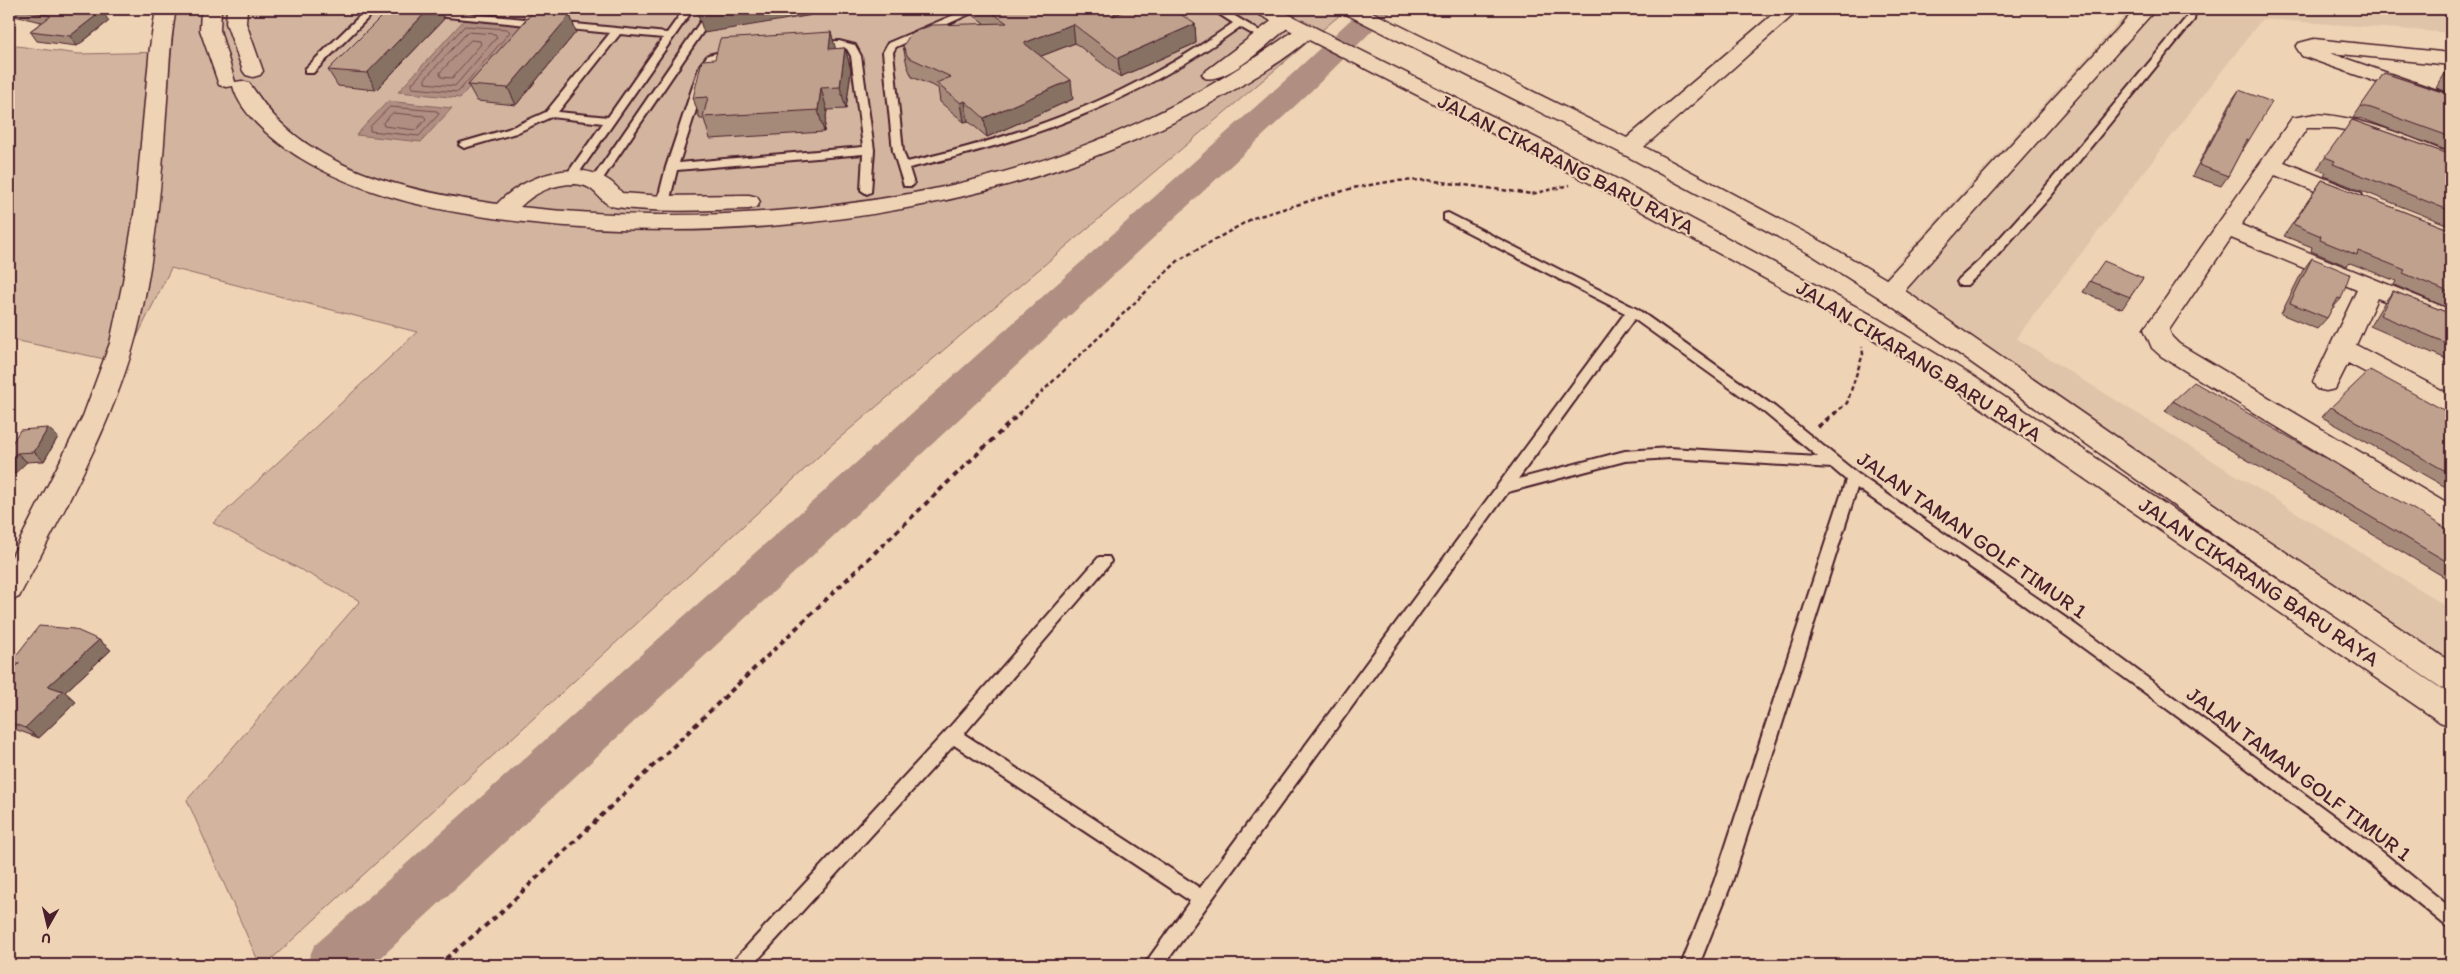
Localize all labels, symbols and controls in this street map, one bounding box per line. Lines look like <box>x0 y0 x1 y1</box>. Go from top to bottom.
street label: JALAN CIKARANG BARU RAYA <box>1434 88 1699 239</box>
street label: JALAN CIKARANG BARU RAYA <box>1792 275 2047 447</box>
street label: JALAN TAMAN GOLF TIMUR 1 <box>1853 446 2092 624</box>
street label: JALAN CIKARANG BARU RAYA <box>2134 492 2385 672</box>
street label: JALAN TAMAN GOLF TIMUR 1 <box>2182 681 2417 866</box>
north arrow <box>22 902 72 952</box>
text: U <box>40 929 52 947</box>

